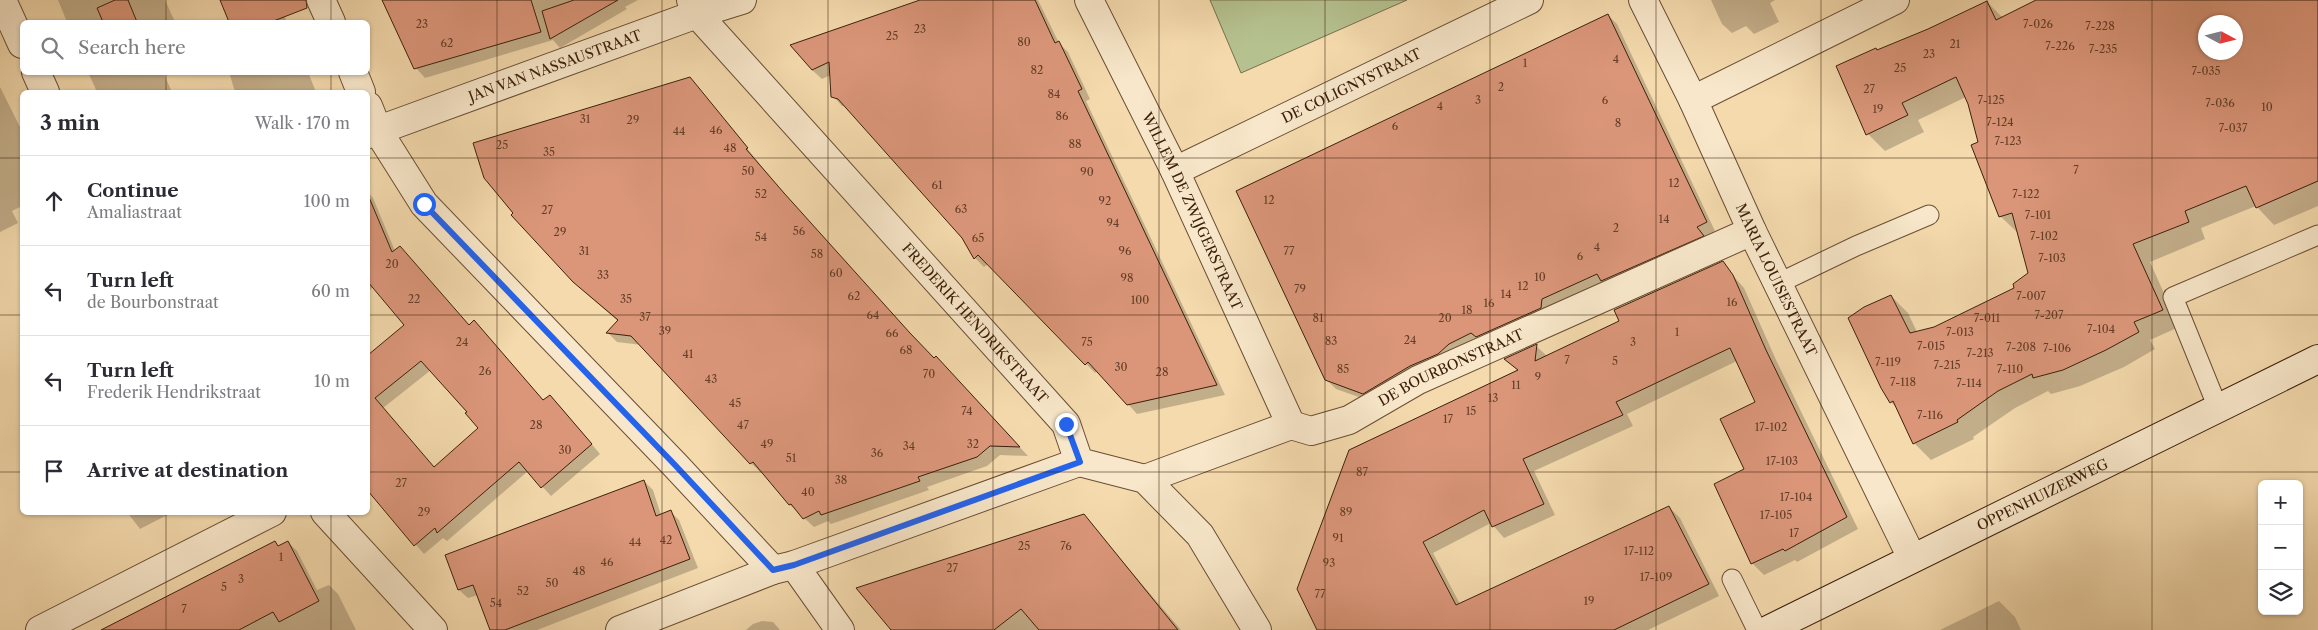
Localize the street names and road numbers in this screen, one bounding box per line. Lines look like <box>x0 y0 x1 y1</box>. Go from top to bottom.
street label: JAN VAN NASSAUSTRAAT <box>464 26 645 106</box>
street label: DE COLIGNYSTRAAT <box>1279 44 1425 127</box>
street label: WILLEM DE ZWIJGERSTRAAT <box>1137 108 1247 313</box>
street label: MARIA LOUISESTRAAT <box>1732 201 1821 360</box>
street label: FREDERIK HENDRIKSTRAAT <box>898 239 1052 407</box>
street label: DE BOURBONSTRAAT <box>1375 325 1527 410</box>
street label: OPPENHUIZERWEG <box>1974 455 2111 535</box>

